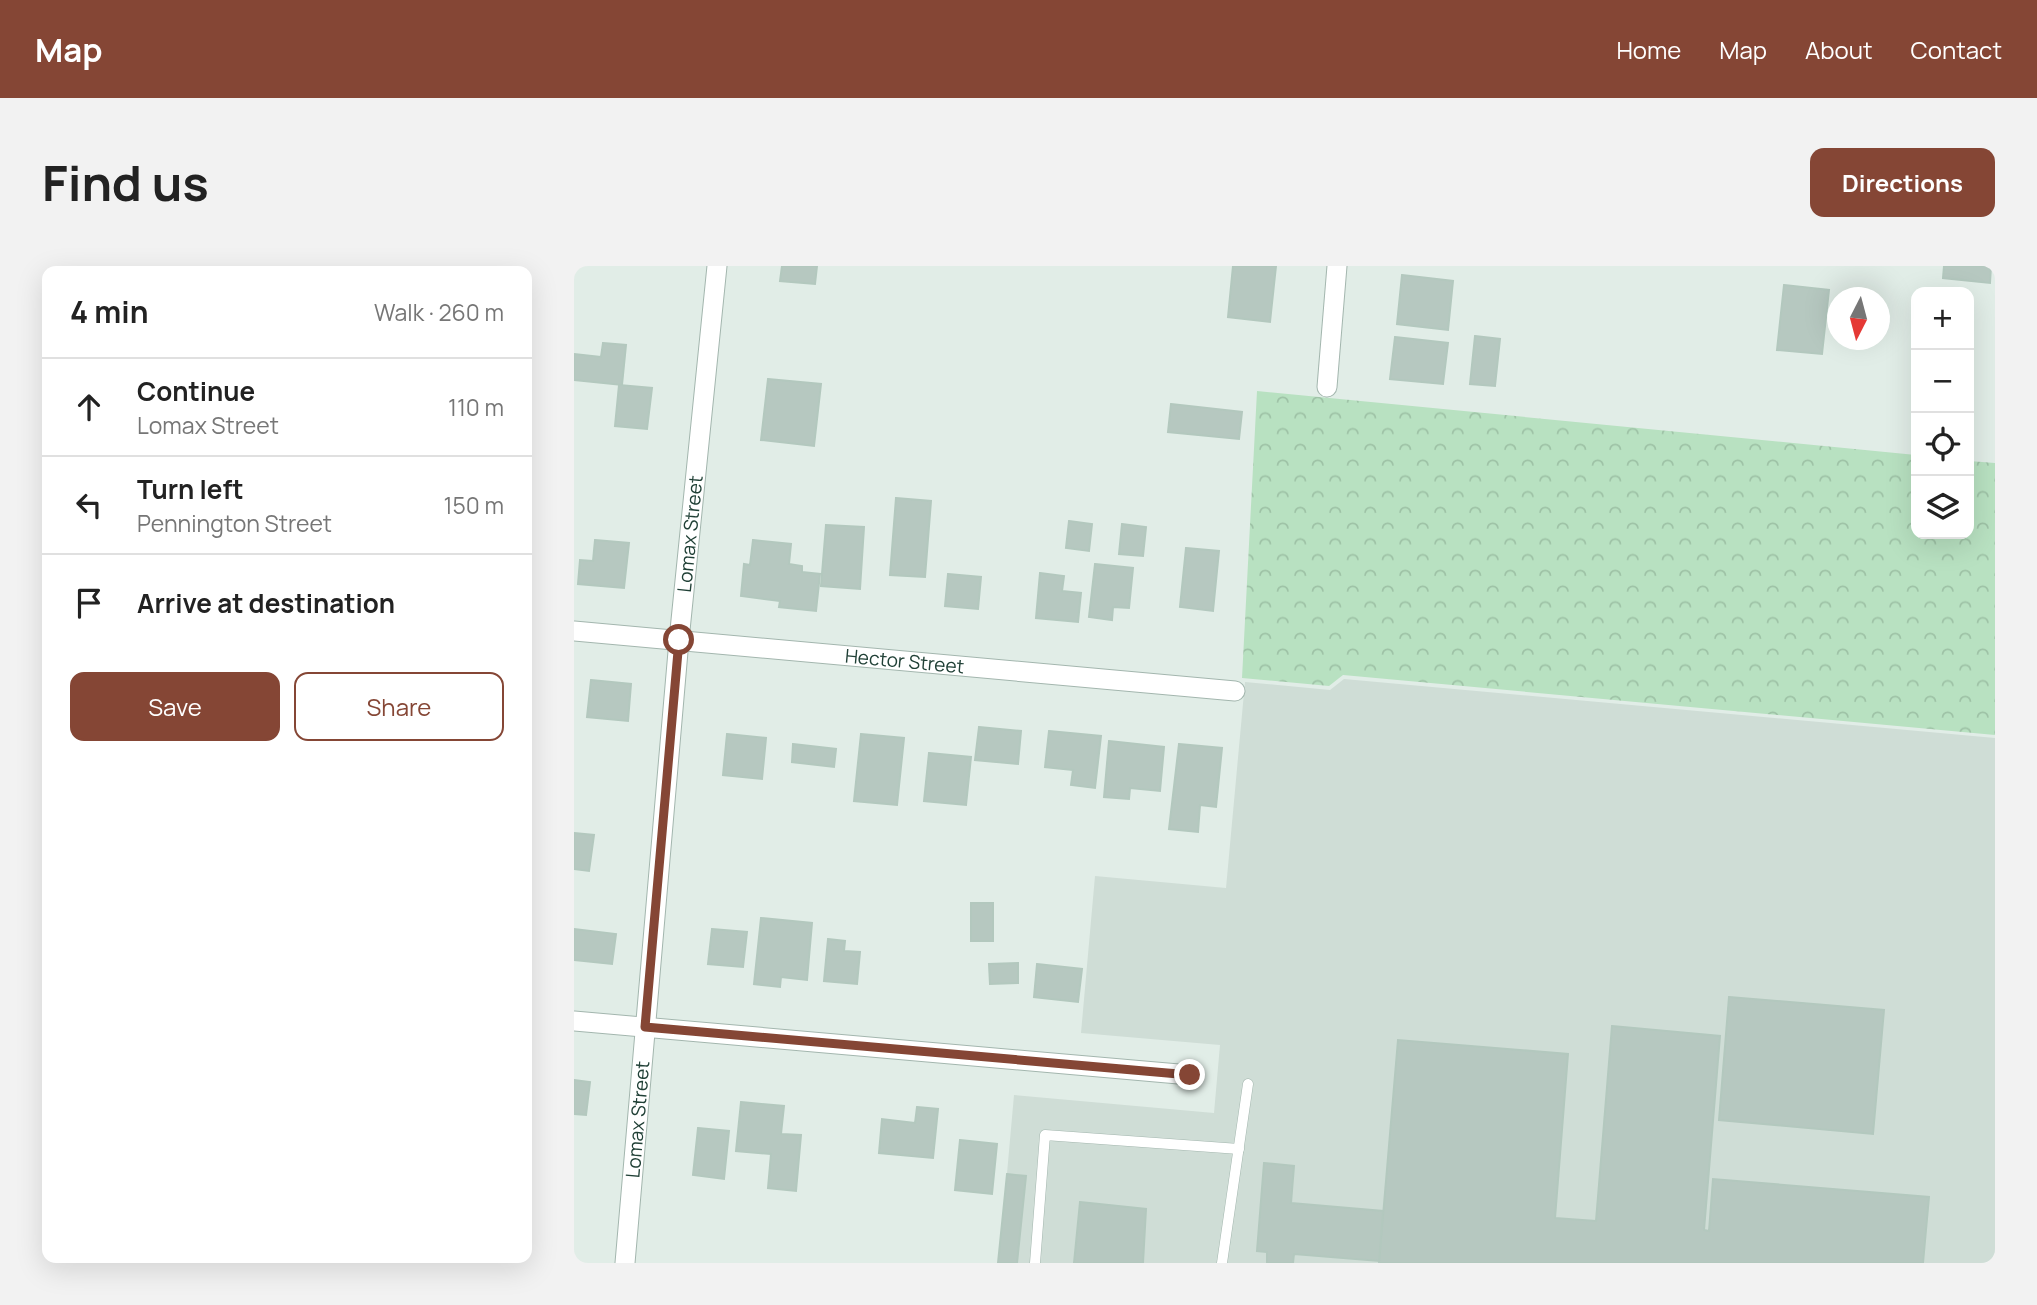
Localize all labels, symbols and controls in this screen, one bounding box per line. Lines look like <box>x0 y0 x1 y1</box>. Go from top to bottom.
text: Map <box>35 27 103 72</box>
text: Home <box>1616 33 1681 66</box>
text: Map <box>1719 33 1767 66</box>
text: About <box>1805 33 1873 66</box>
text: Contact <box>1911 33 2002 66</box>
button: Directions <box>1810 148 1995 217</box>
text: Find us <box>42 149 209 216</box>
north arrow <box>1827 287 1890 350</box>
map controls <box>1911 287 1974 539</box>
button: + <box>1911 287 1974 350</box>
text: 4 min <box>70 291 148 332</box>
text: Walk · 260 m <box>374 296 504 328</box>
button: − <box>1911 350 1974 413</box>
text: Continue <box>137 373 255 409</box>
icon: ahead <box>70 388 108 426</box>
text: 110 m <box>448 391 504 423</box>
text: Lomax Street <box>137 409 279 441</box>
button: locate <box>1911 413 1974 476</box>
text: Turn left <box>137 471 244 507</box>
street label: Lomax Street <box>671 474 709 594</box>
button: layers <box>1911 476 1974 539</box>
icon: left <box>70 486 108 524</box>
text: 150 m <box>444 489 504 521</box>
text: Pennington Street <box>137 507 332 539</box>
icon: arrive <box>70 584 108 622</box>
text: Arrive at destination <box>137 585 395 621</box>
route start <box>663 624 694 655</box>
street label: Hector Street <box>844 643 965 679</box>
button: Save <box>70 672 280 741</box>
button: Share <box>294 672 504 741</box>
route end <box>1174 1059 1205 1090</box>
street label: Lomax Street <box>619 1060 655 1179</box>

